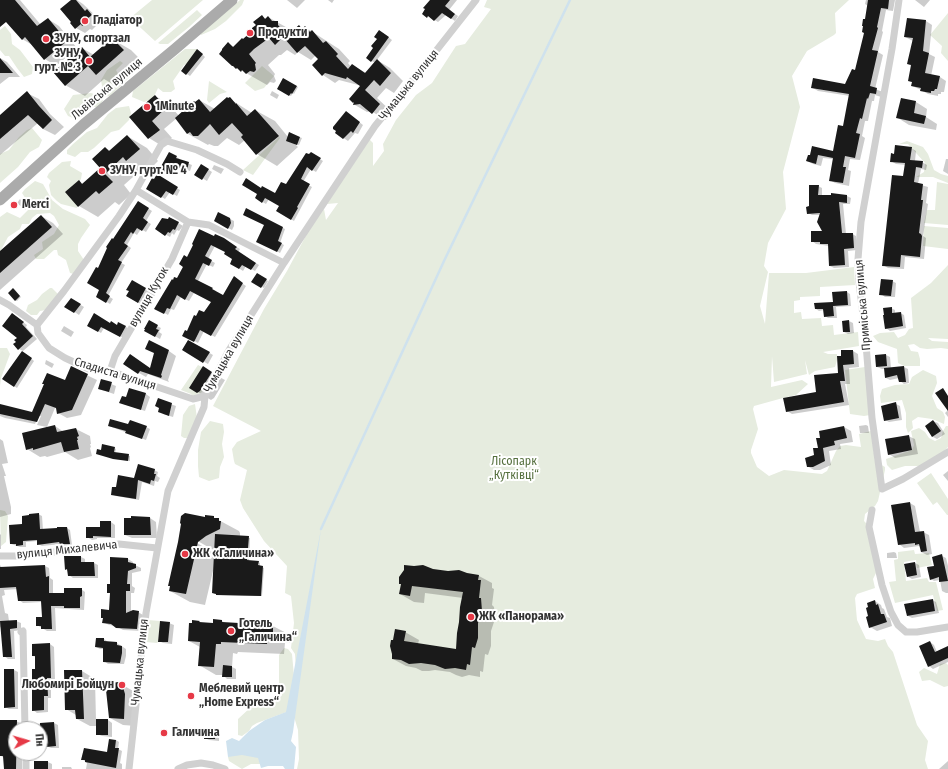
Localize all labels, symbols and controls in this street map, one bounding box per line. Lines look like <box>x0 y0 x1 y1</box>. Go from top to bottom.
place label: Гладіатор <box>93 14 142 28</box>
marker: Гладіатор <box>80 16 90 26</box>
place label: Продукти <box>258 26 307 40</box>
marker: Продукти <box>245 28 255 38</box>
place label: ЗУНУ, спортзал <box>54 32 130 46</box>
marker: ЗУНУ, спортзал <box>41 34 51 44</box>
place label: ЗУНУ, гурт. № 3 <box>34 47 81 75</box>
street label: Чумацька вулиця <box>376 47 442 123</box>
street label: Львівська вулиця <box>68 55 146 123</box>
marker: ЗУНУ, гурт. № 3 <box>84 56 94 66</box>
place label: 1Minute <box>155 100 194 114</box>
marker: 1Minute <box>142 102 152 112</box>
place label: ЗУНУ, гурт. № 4 <box>110 164 187 178</box>
marker: ЗУНУ, гурт. № 4 <box>97 166 107 176</box>
place label: Merci <box>22 198 49 212</box>
marker: Merci <box>9 200 19 210</box>
street label: Приміська вулиця <box>852 259 874 351</box>
street label: вулиця Куток <box>126 264 172 330</box>
street label: Чумацька вулиця <box>201 313 257 395</box>
street label: Спадиста вулиця <box>72 355 158 393</box>
park label: Лісопарк „Кутківці“ <box>489 455 539 483</box>
street label: вулиця Михалевича <box>16 538 118 562</box>
place label: ЖК «Галичина» <box>193 547 274 561</box>
marker: ЖК «Галичина» <box>180 549 190 559</box>
place label: ЖК «Панорама» <box>479 610 564 624</box>
marker: ЖК «Панорама» <box>466 612 476 622</box>
place label: Готель „Галичина“ <box>239 617 297 645</box>
street label: Чумацька вулиця <box>128 618 152 706</box>
marker: Готель „Галичина“ <box>226 626 236 636</box>
place label: Любомирі Бойцун <box>22 678 114 692</box>
marker: Любомирі Бойцун <box>117 680 127 690</box>
place label: Меблевий центр „Home Express“ <box>199 682 284 710</box>
marker: Меблевий центр „Home Express“ <box>186 691 196 701</box>
north arrow <box>8 721 48 761</box>
place label: Галичина <box>172 726 220 740</box>
marker: Галичина <box>159 728 169 738</box>
text: Пн <box>32 733 46 747</box>

